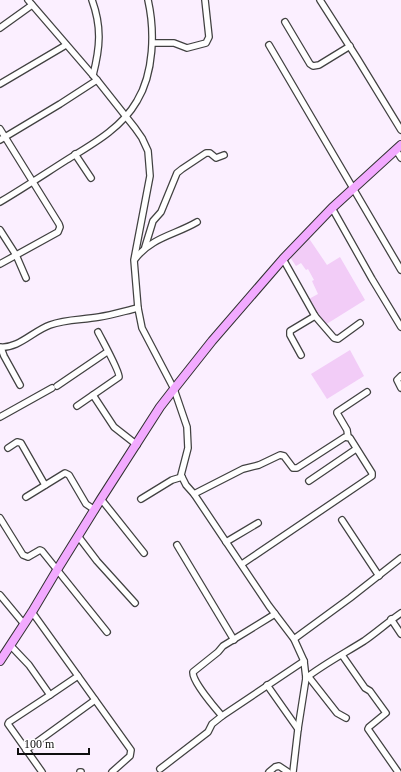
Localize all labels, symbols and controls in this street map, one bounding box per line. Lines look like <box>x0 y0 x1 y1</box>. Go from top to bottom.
scale bar <box>18 730 89 756</box>
text: 100 m <box>24 737 55 751</box>

